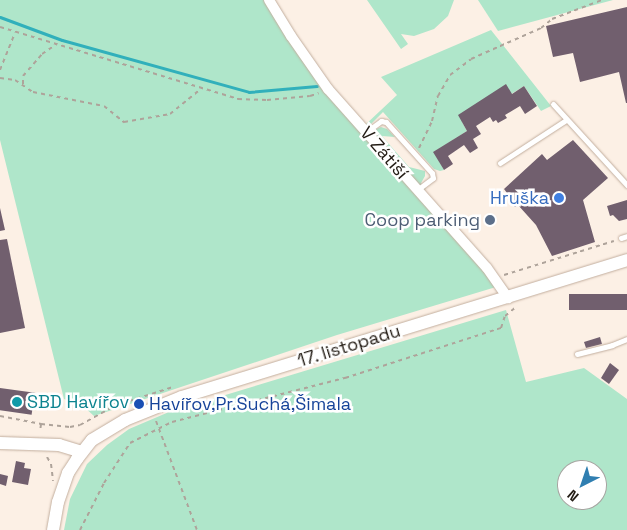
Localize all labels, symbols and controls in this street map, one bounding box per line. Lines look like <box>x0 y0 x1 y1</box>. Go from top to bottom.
street label: V Zátiší <box>355 122 413 184</box>
place label: Hruška <box>490 187 549 209</box>
marker: Hruška <box>553 192 565 204</box>
place label: Coop parking <box>365 209 480 231</box>
marker: Coop parking <box>484 214 496 226</box>
street label: 17. listopadu <box>295 320 403 372</box>
place label: SBD Havířov <box>27 391 129 413</box>
place label: Havířov,Pr.Suchá,Šimala <box>149 393 351 415</box>
marker: SBD Havířov <box>11 396 23 408</box>
marker: Havířov,Pr.Suchá,Šimala <box>133 398 145 410</box>
north arrow <box>557 460 607 510</box>
text: N <box>563 486 582 505</box>

